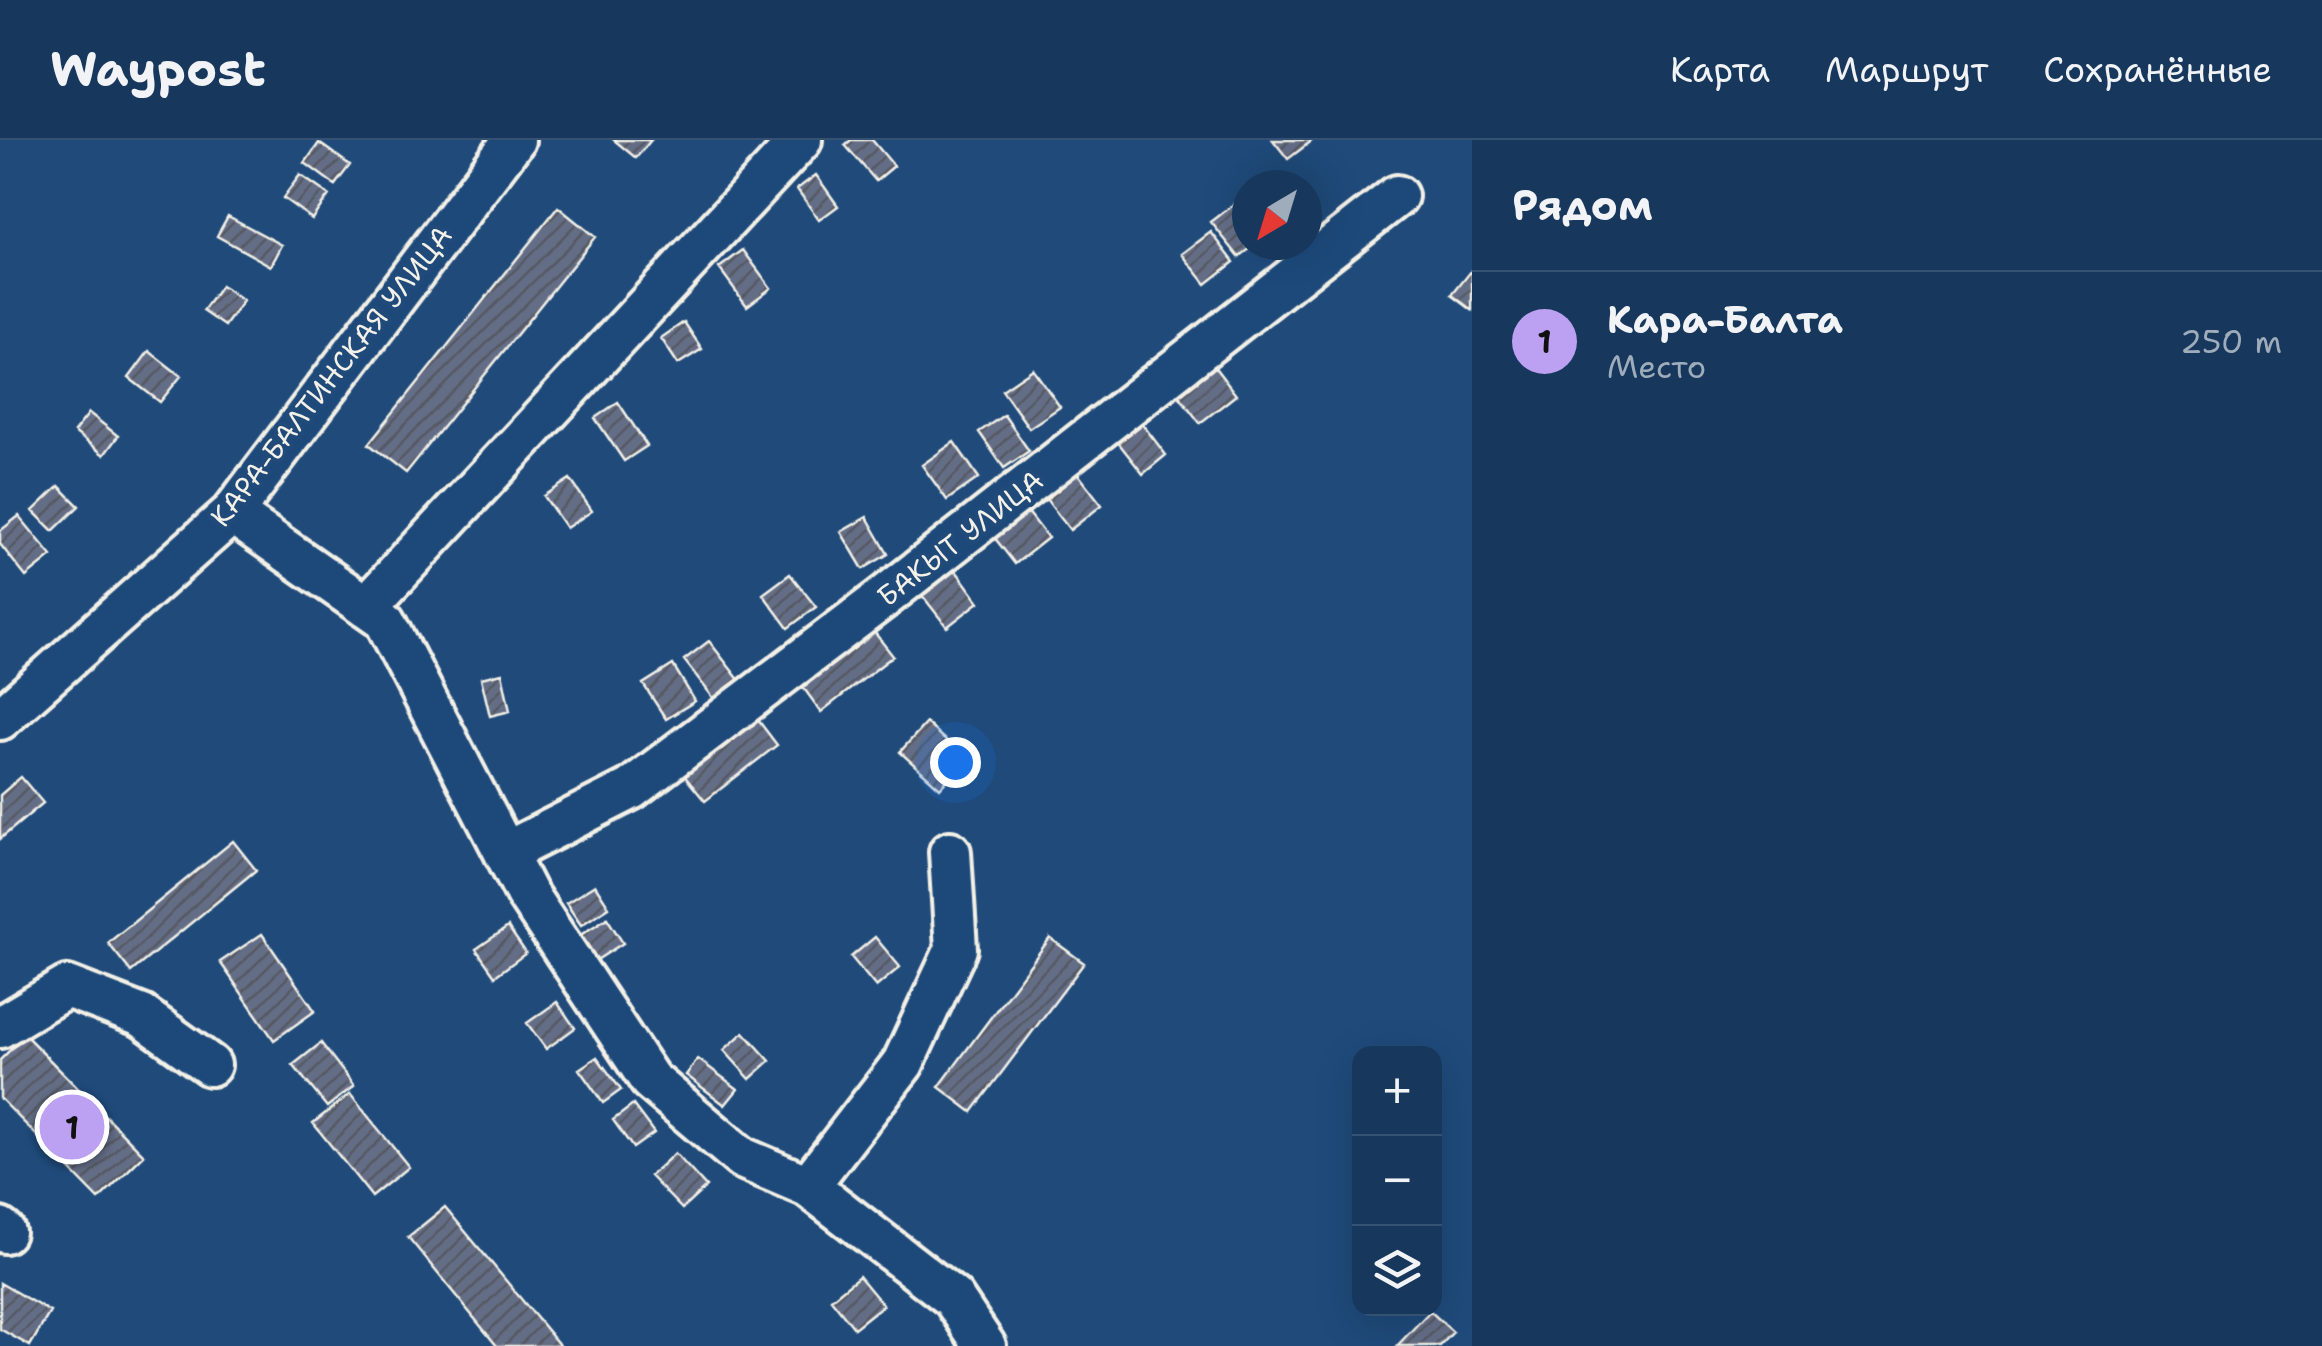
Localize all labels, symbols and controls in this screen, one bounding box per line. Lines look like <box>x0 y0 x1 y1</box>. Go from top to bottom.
text: Waypost <box>50 37 266 101</box>
text: Карта <box>1670 46 1770 93</box>
text: Маршрут <box>1825 46 1988 93</box>
text: Сохранённые <box>2043 46 2272 93</box>
north arrow <box>1232 170 1322 260</box>
text: Рядом <box>1512 177 1653 233</box>
street label: КАРА-БАЛТИНСКАЯ УЛИЦА <box>201 218 461 534</box>
text: Кара-Балта <box>1607 294 1843 345</box>
text: 1 <box>1537 320 1552 363</box>
text: 250 m <box>2180 320 2282 363</box>
text: Место <box>1607 345 1706 388</box>
street label: БАКЫТ УЛИЦА <box>869 461 1051 615</box>
your location <box>930 737 981 788</box>
map controls <box>1352 1046 1442 1316</box>
button: + <box>1352 1046 1442 1136</box>
pin: 1 <box>40 1090 104 1164</box>
button: − <box>1352 1136 1442 1226</box>
button: layers <box>1352 1226 1442 1316</box>

